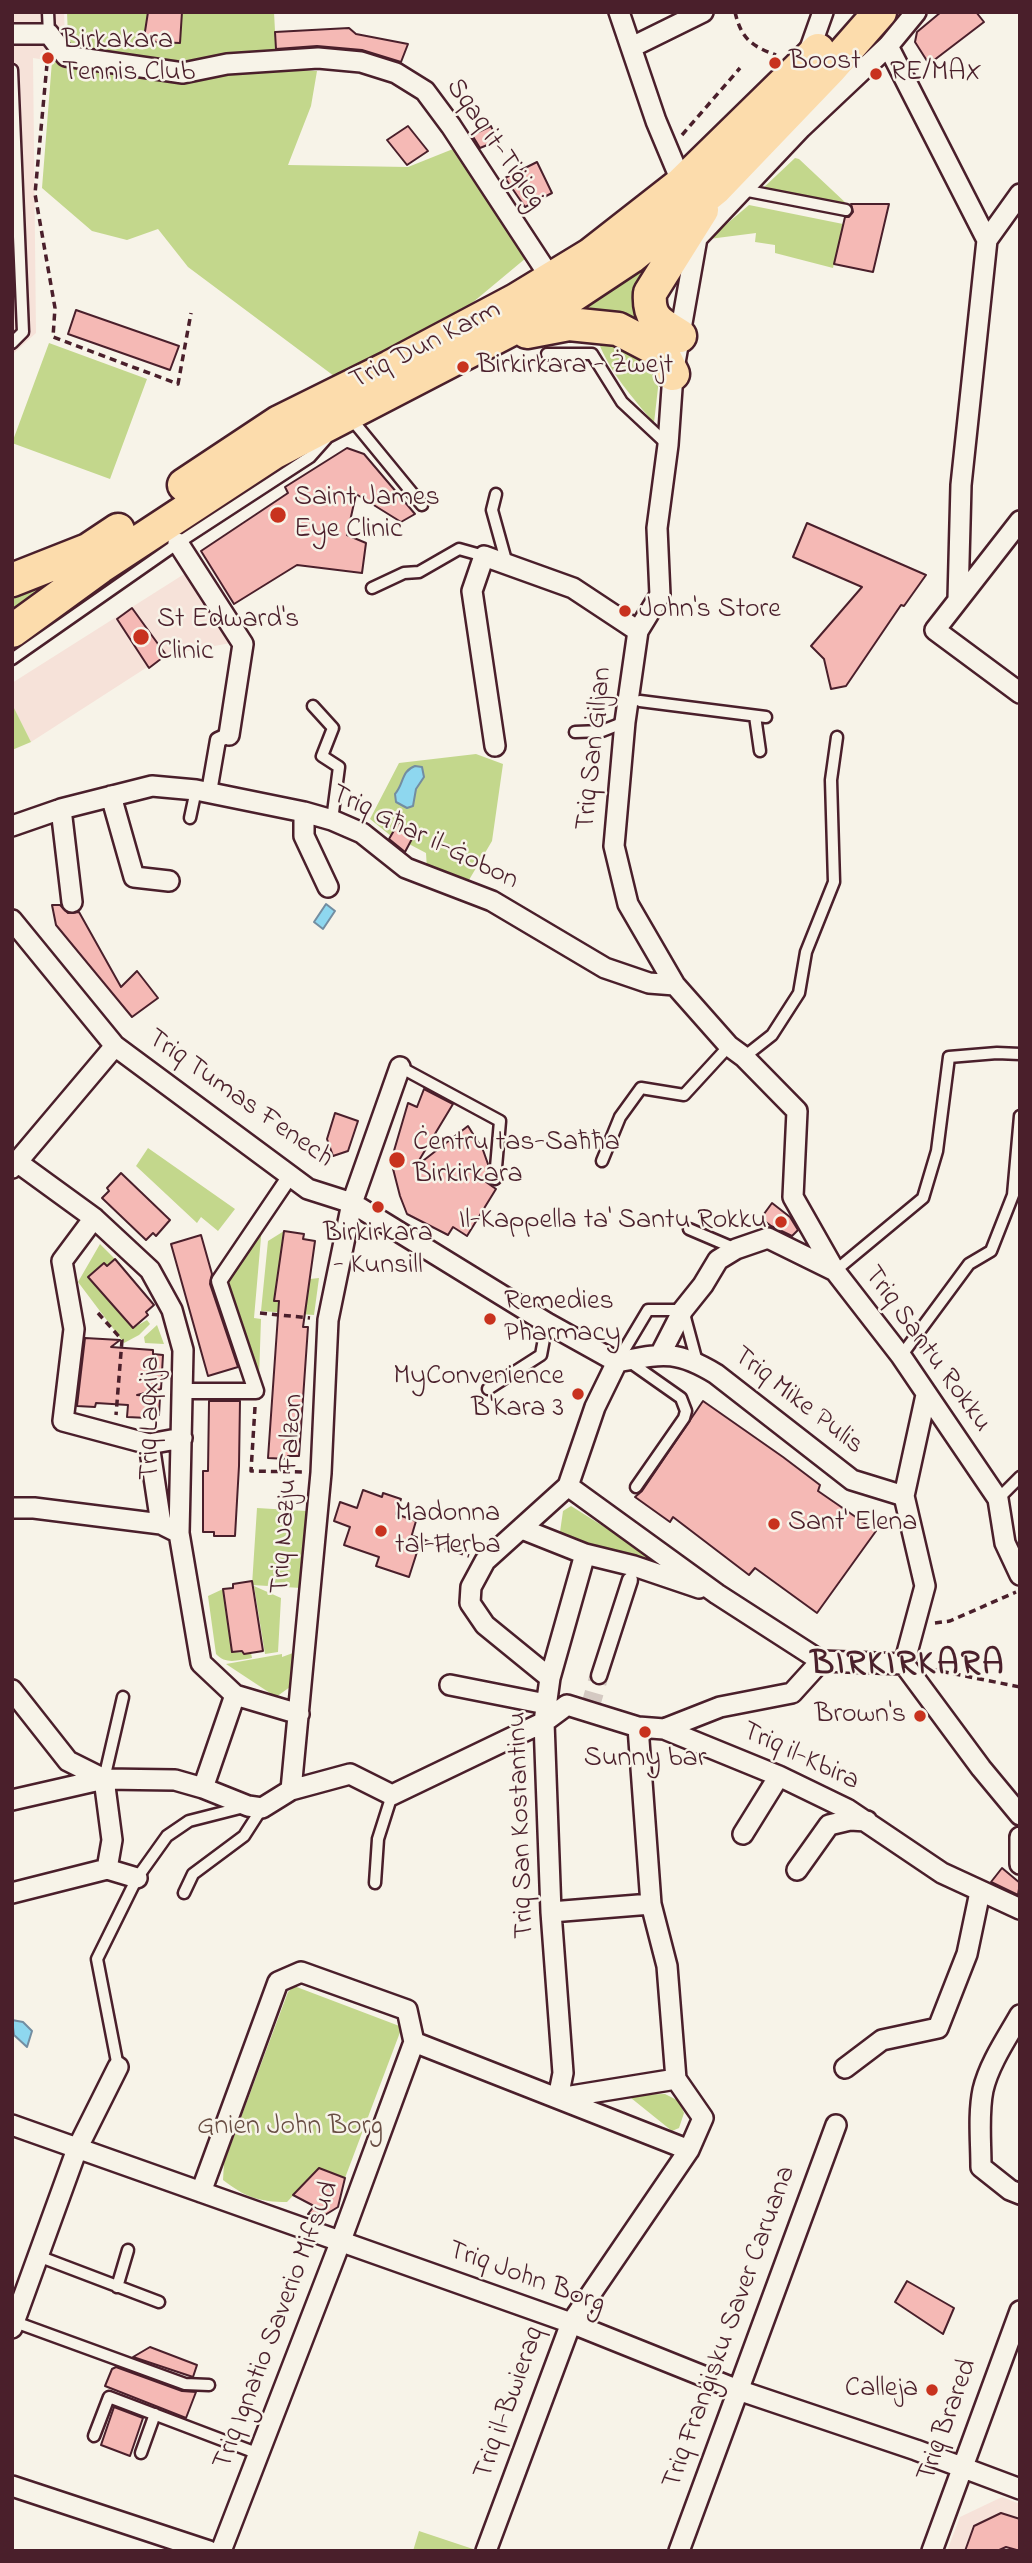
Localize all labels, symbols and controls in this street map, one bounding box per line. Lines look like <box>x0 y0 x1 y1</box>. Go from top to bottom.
place label: Birkakara Tennis Club <box>62 25 195 91</box>
place label: Boost <box>789 46 861 80</box>
marker: Birkakara Tennis Club <box>40 50 56 66</box>
marker: Boost <box>767 55 783 71</box>
place label: RE/MAX <box>890 57 982 91</box>
marker: RE/MAX <box>868 66 884 82</box>
street label: Sqaq it-Tiġieġ <box>437 73 551 217</box>
street label: Triq Dun Karm <box>345 295 507 399</box>
place label: Birkirkara - Żwejt <box>477 350 673 384</box>
marker: Birkirkara - Żwejt <box>455 359 471 375</box>
place label: Saint James Eye Clinic <box>294 482 440 548</box>
marker: Saint James Eye Clinic <box>268 505 288 525</box>
place label: John's Store <box>639 594 781 628</box>
marker: John's Store <box>617 603 633 619</box>
place label: St Edward's Clinic <box>157 604 299 670</box>
marker: St Edward's Clinic <box>131 627 151 647</box>
street label: Triq San Ġiljan <box>571 666 621 832</box>
street label: Triq Għar il-Ġobon <box>325 779 523 899</box>
street label: Triq Tumas Fenech <box>139 1023 339 1177</box>
place label: Ċentru tas-Saħħa Birkirkara <box>413 1127 620 1193</box>
marker: Ċentru tas-Saħħa Birkirkara <box>387 1150 407 1170</box>
marker: Birkirkara - Kunsill <box>370 1199 386 1215</box>
place label: Il-Kappella ta' Santu Rokku <box>459 1205 767 1239</box>
marker: Il-Kappella ta' Santu Rokku <box>773 1214 789 1230</box>
place label: Birkirkara - Kunsill <box>323 1218 433 1284</box>
street label: Triq Santu Rokku <box>854 1260 998 1440</box>
place label: Remedies Pharmacy <box>504 1286 620 1352</box>
marker: Remedies Pharmacy <box>482 1311 498 1327</box>
street label: Triq Mike Pulis <box>725 1341 869 1463</box>
street label: Triq Laqxija <box>135 1356 169 1480</box>
place label: MyConvenience B'Kara 3 <box>393 1361 564 1427</box>
marker: MyConvenience B'Kara 3 <box>570 1386 586 1402</box>
street label: Triq Nazju Falzon <box>265 1393 313 1595</box>
place label: Madonna tal-Ħerba <box>395 1498 501 1564</box>
place label: Sant' Elena <box>788 1507 917 1541</box>
marker: Sant' Elena <box>766 1516 782 1532</box>
marker: Madonna tal-Ħerba <box>373 1523 389 1539</box>
district label: BIRKIRKARA <box>812 1646 1004 1688</box>
place label: Brown's <box>815 1699 906 1733</box>
marker: Brown's <box>912 1708 928 1724</box>
street label: Triq San Kostantinu <box>502 1711 544 1939</box>
street label: Triq il-Kbira <box>736 1716 864 1800</box>
marker: Sunny bar <box>637 1724 653 1740</box>
place label: Sunny bar <box>584 1743 706 1777</box>
park label: Gnien John Borg <box>197 2111 383 2145</box>
street label: Triq Franġisku Saver Caruana <box>657 2162 805 2494</box>
street label: Triq Ignatio Saverio Mifsud <box>207 2177 349 2475</box>
street label: Triq John Borg <box>443 2235 609 2323</box>
street label: Triq il-Bwieraq <box>468 2324 554 2484</box>
street label: Triq Brared <box>911 2355 987 2487</box>
place label: Calleja <box>845 2373 918 2407</box>
marker: Calleja <box>924 2382 940 2398</box>

